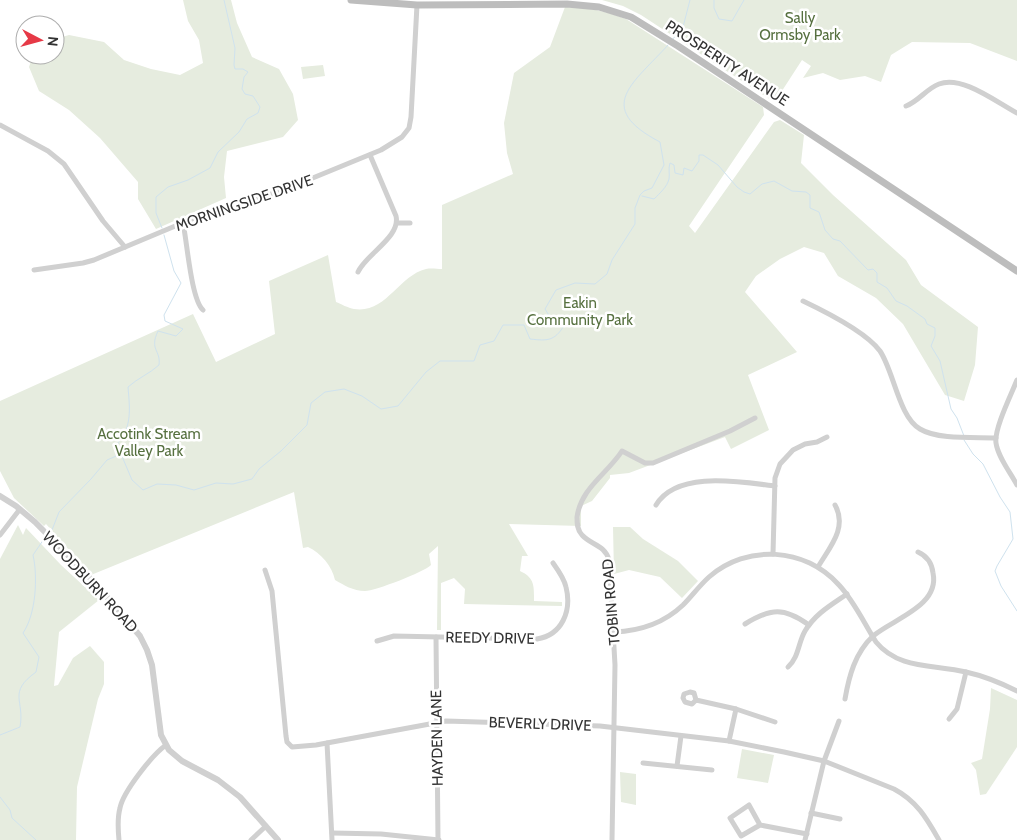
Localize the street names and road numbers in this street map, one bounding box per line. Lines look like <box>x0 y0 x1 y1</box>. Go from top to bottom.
street label: PROSPERITY AVENUE <box>662 16 792 110</box>
street label: MORNINGSIDE DRIVE <box>173 171 315 235</box>
street label: WOODBURN ROAD <box>39 528 141 636</box>
street label: TOBIN ROAD <box>598 558 624 646</box>
street label: REEDY DRIVE <box>445 628 535 648</box>
street label: HAYDEN LANE <box>427 690 447 786</box>
street label: BEVERLY DRIVE <box>488 713 592 735</box>

